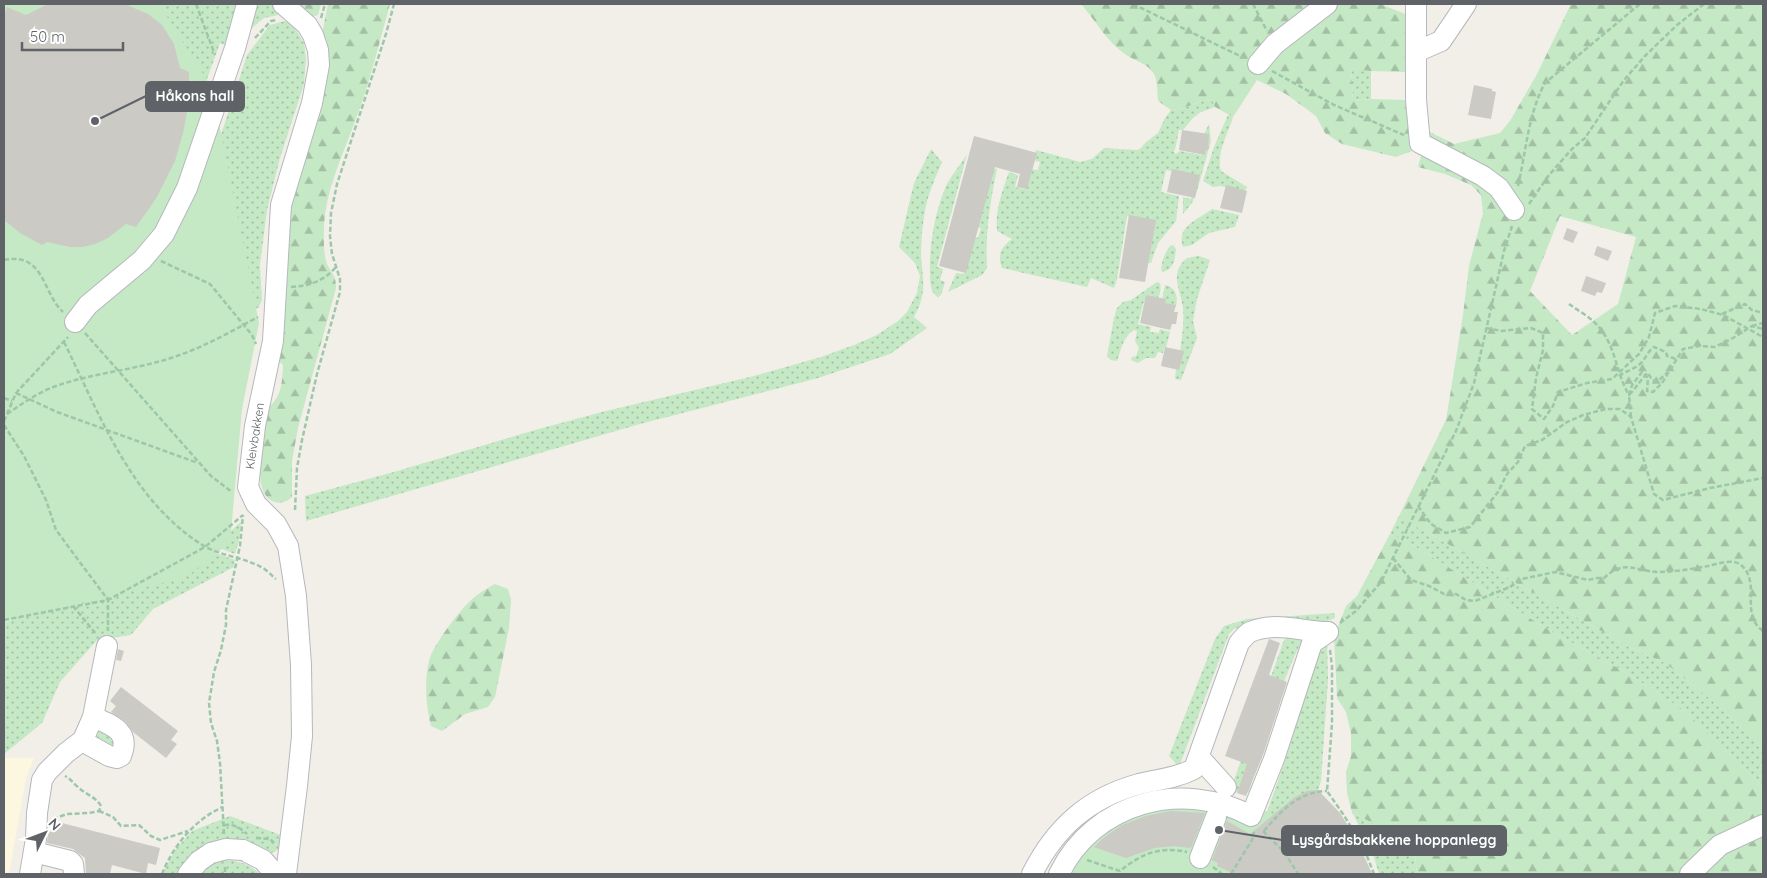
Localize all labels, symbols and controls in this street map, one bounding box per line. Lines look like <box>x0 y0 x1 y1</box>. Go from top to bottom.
scale bar <box>22 20 124 52</box>
text: 50 m <box>30 27 65 46</box>
callout: Håkons hall <box>146 82 244 111</box>
text: Håkons hall <box>156 87 234 105</box>
street label: Kleivbakken <box>242 402 267 470</box>
north arrow <box>20 808 70 858</box>
text: N <box>45 814 65 834</box>
callout: Lysgårdsbakkene hoppanlegg <box>1282 826 1506 855</box>
text: Lysgårdsbakkene hoppanlegg <box>1292 831 1496 849</box>

